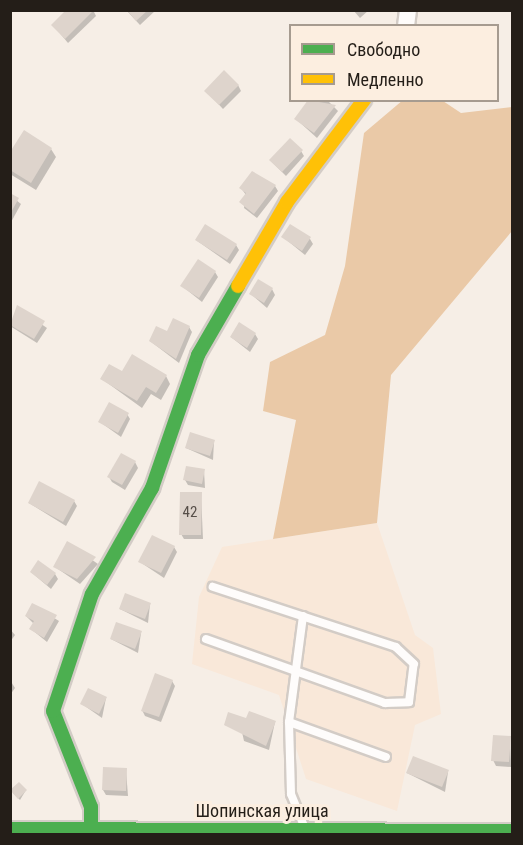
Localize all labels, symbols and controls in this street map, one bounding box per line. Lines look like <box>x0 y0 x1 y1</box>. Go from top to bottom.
legend <box>289 24 499 102</box>
text: Свободно <box>347 39 420 60</box>
text: Медленно <box>347 69 424 90</box>
house number: 42 <box>183 504 197 522</box>
street label: Шопинская улица <box>195 800 329 822</box>

